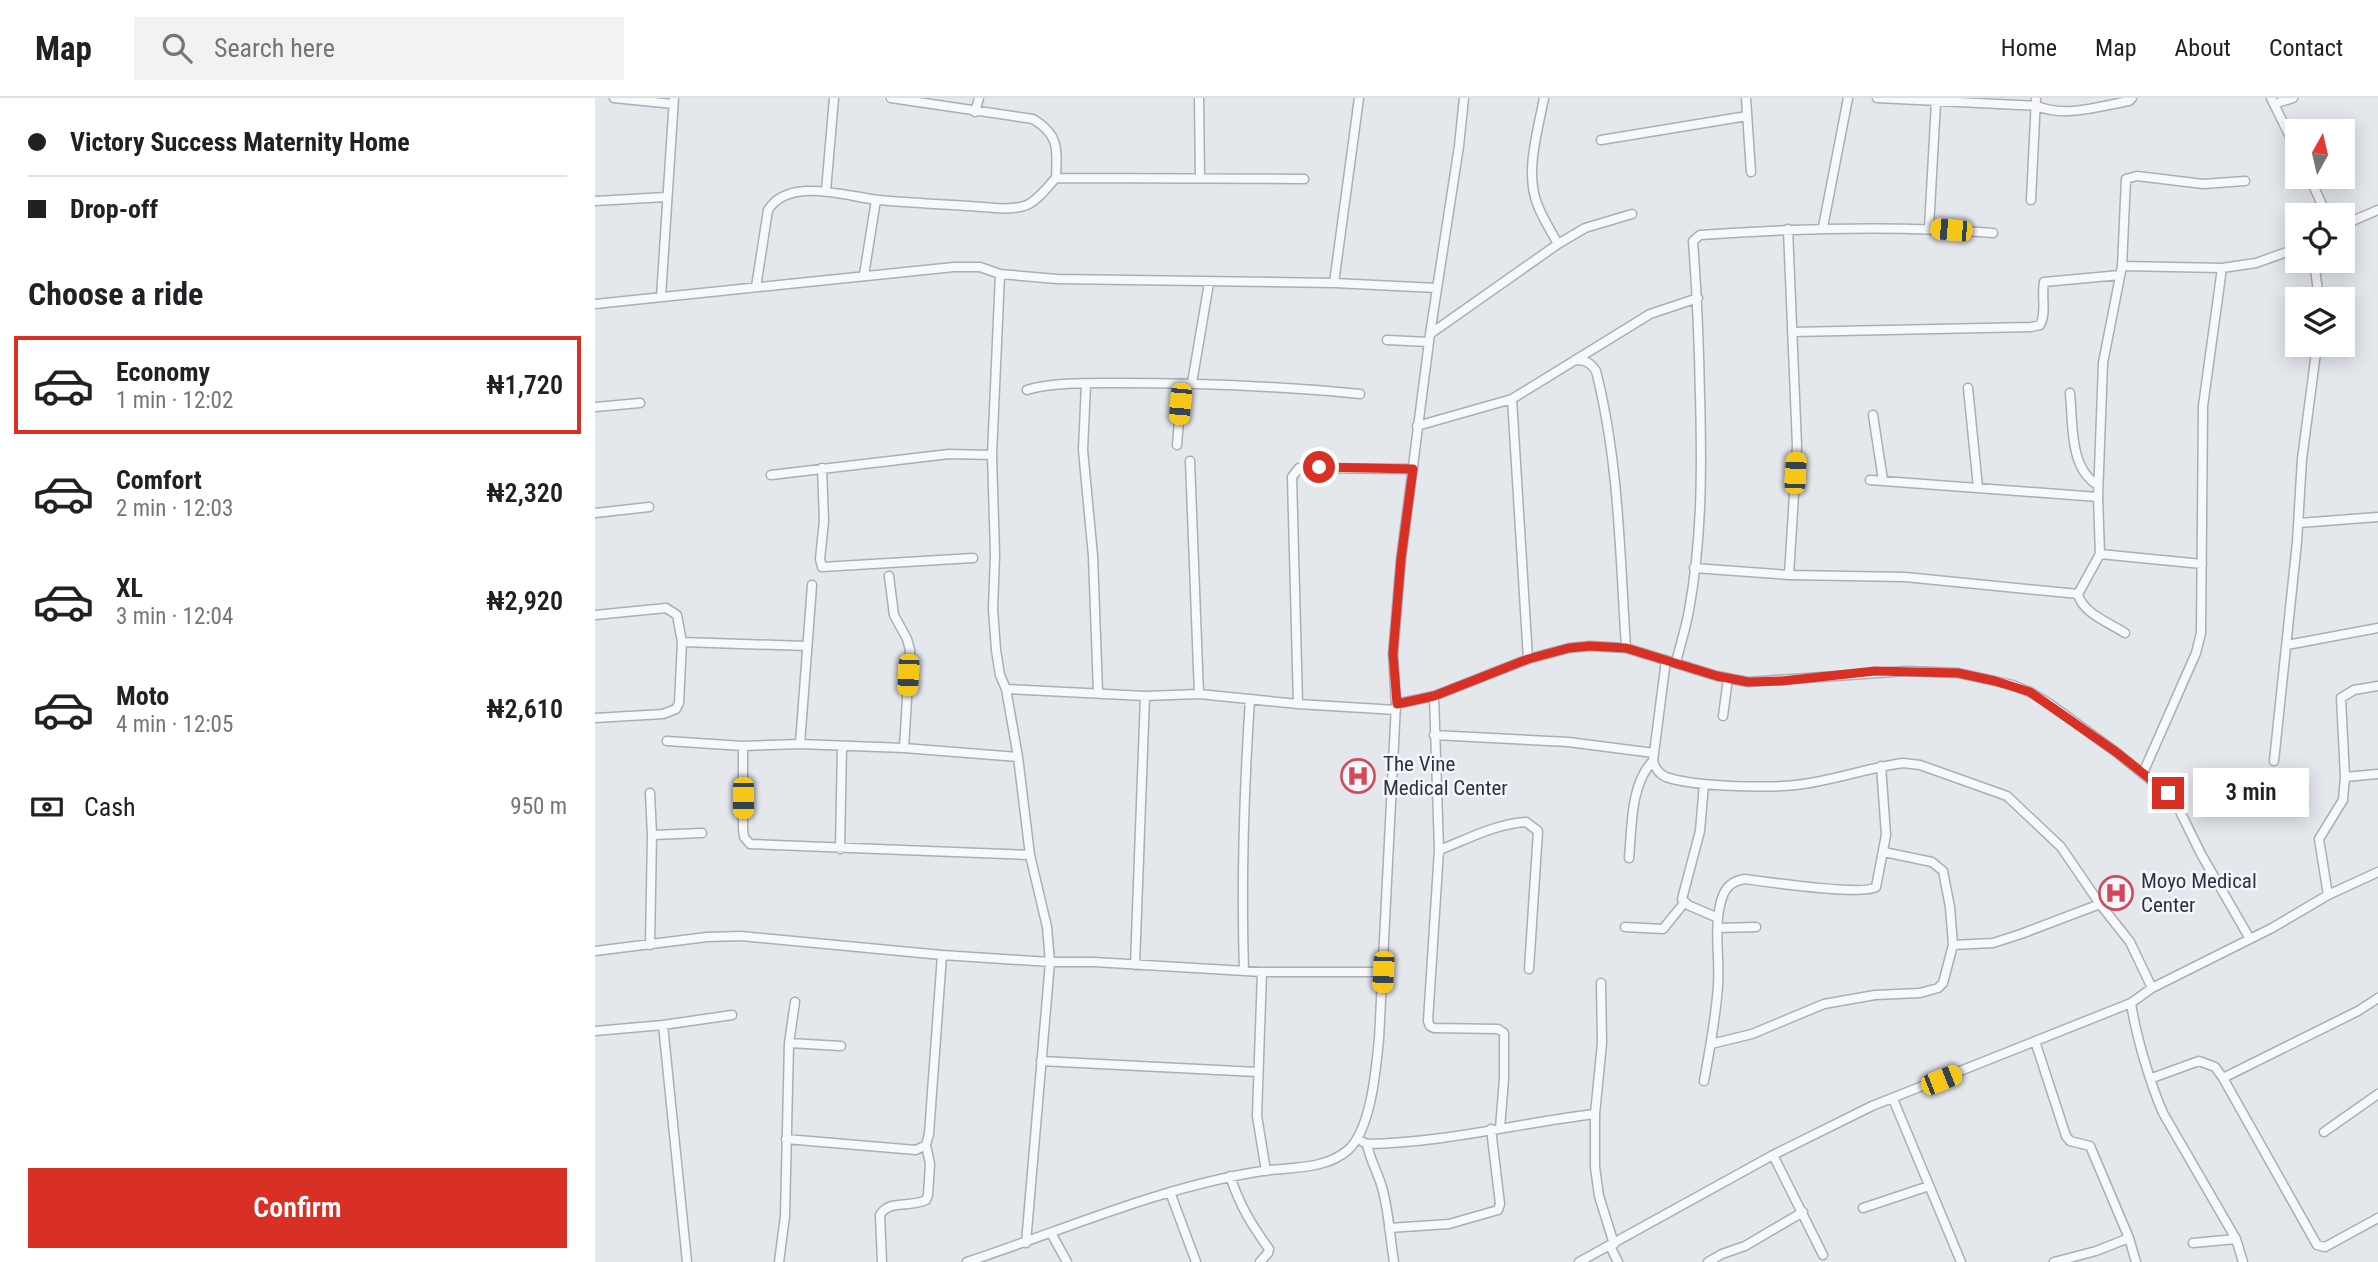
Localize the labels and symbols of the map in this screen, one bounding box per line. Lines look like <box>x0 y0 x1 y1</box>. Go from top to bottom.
north arrow <box>2285 119 2355 189</box>
car <box>1930 218 1973 242</box>
car <box>1168 382 1193 426</box>
route start <box>1303 451 1335 483</box>
car <box>1784 451 1807 495</box>
car <box>897 653 920 697</box>
place label: The Vine Medical Center <box>1383 752 1508 800</box>
hospital icon: The Vine Medical Center <box>1339 757 1377 795</box>
callout: 3 min <box>2193 768 2308 818</box>
car <box>733 777 754 819</box>
route end <box>2152 777 2184 809</box>
place label: Moyo Medical Center <box>2141 869 2257 917</box>
hospital icon: Moyo Medical Center <box>2097 874 2135 912</box>
car <box>1372 950 1395 994</box>
car <box>1918 1062 1965 1098</box>

